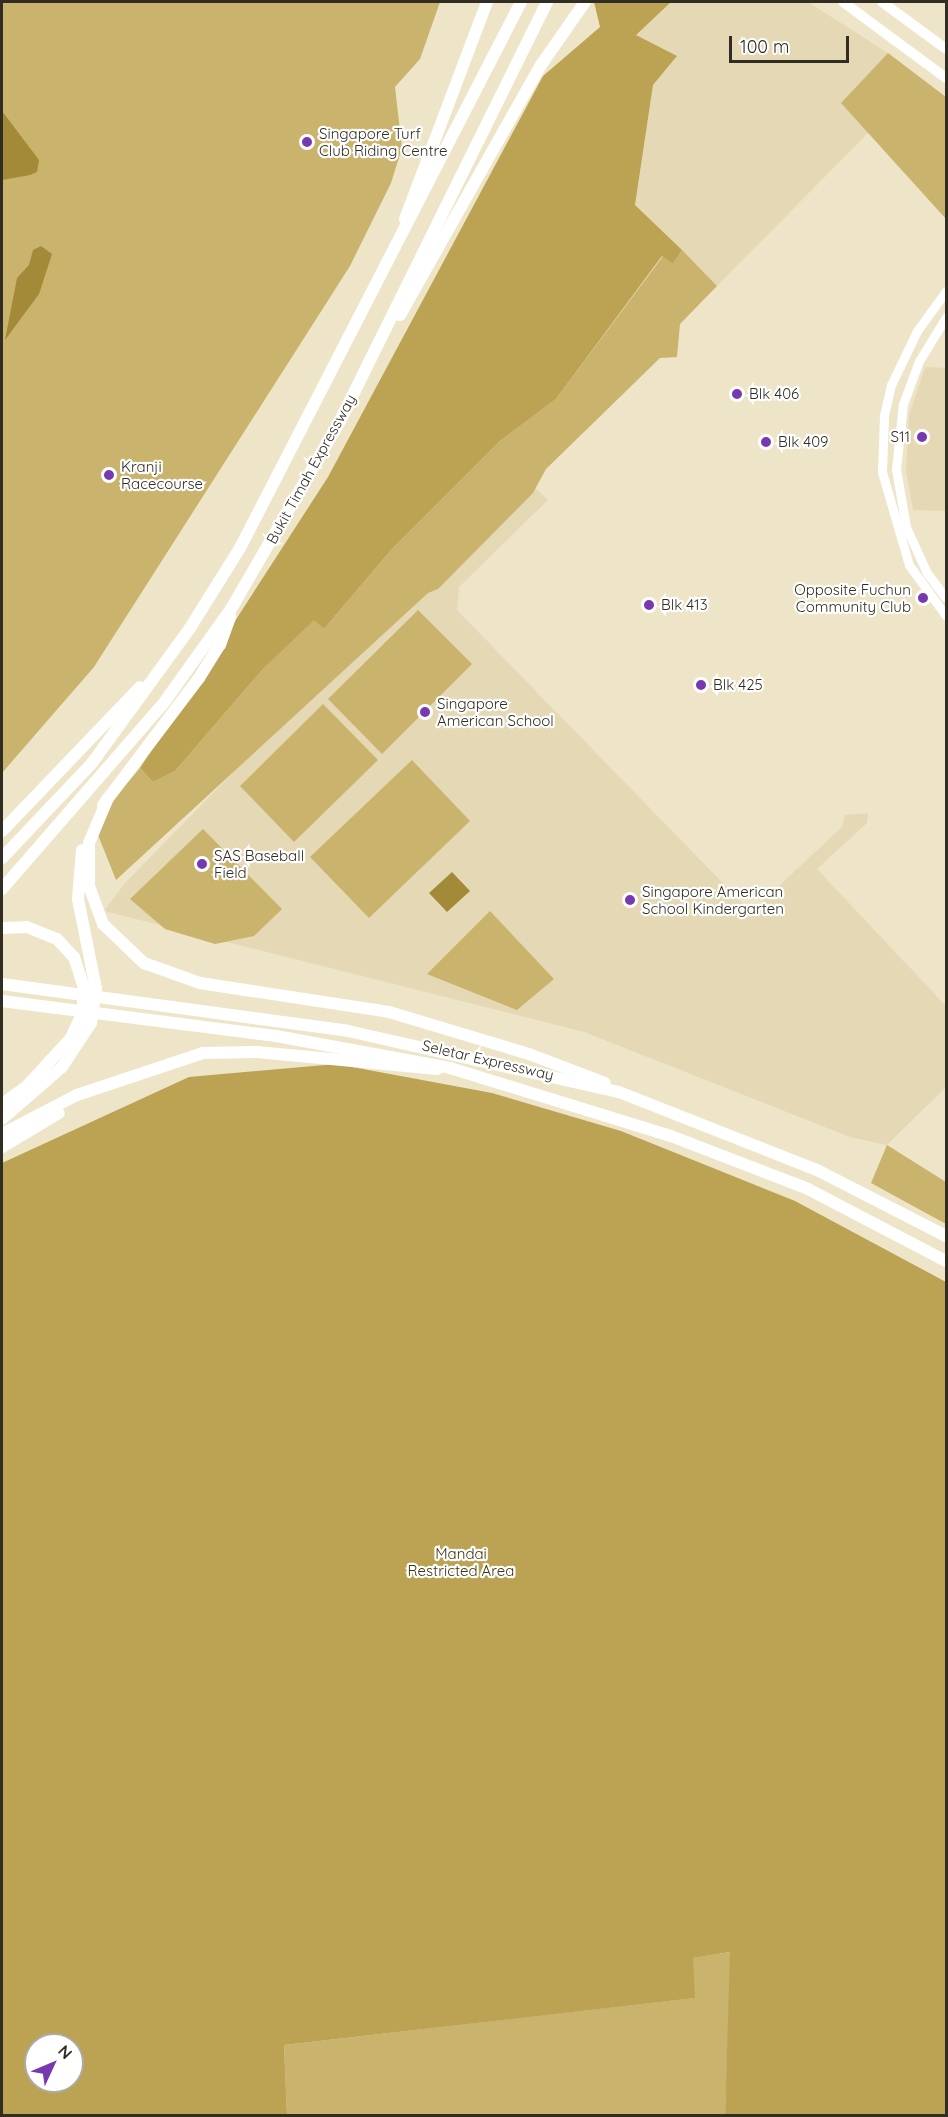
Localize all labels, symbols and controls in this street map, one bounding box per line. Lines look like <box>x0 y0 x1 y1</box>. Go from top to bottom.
scale bar <box>732 24 852 62</box>
text: 100 m <box>740 35 789 58</box>
place label: Singapore Turf Club Riding Centre <box>319 124 448 159</box>
marker: Singapore Turf Club Riding Centre <box>300 135 314 149</box>
place label: Blk 406 <box>749 385 799 403</box>
marker: Blk 406 <box>730 387 744 401</box>
street label: Bukit Timah Expressway <box>262 391 360 547</box>
place label: S11 <box>890 428 910 446</box>
marker: S11 <box>915 430 929 444</box>
place label: Blk 409 <box>778 433 828 451</box>
marker: Blk 409 <box>759 435 773 449</box>
place label: Kranji Racecourse <box>121 457 203 492</box>
marker: Kranji Racecourse <box>102 468 116 482</box>
place label: Opposite Fuchun Community Club <box>794 580 911 615</box>
marker: Opposite Fuchun Community Club <box>916 591 930 605</box>
place label: Blk 413 <box>661 596 707 614</box>
marker: Blk 413 <box>642 598 656 612</box>
place label: Blk 425 <box>713 676 763 694</box>
marker: Blk 425 <box>694 678 708 692</box>
place label: Singapore American School <box>437 694 554 729</box>
marker: Singapore American School <box>418 705 432 719</box>
place label: SAS Baseball Field <box>214 846 304 881</box>
marker: SAS Baseball Field <box>195 857 209 871</box>
place label: Singapore American School Kindergarten <box>642 882 784 917</box>
marker: Singapore American School Kindergarten <box>623 893 637 907</box>
street label: Seletar Expressway <box>420 1036 556 1084</box>
park label: Mandai Restricted Area <box>408 1544 514 1579</box>
north arrow <box>24 2033 84 2093</box>
text: N <box>54 2041 77 2063</box>

